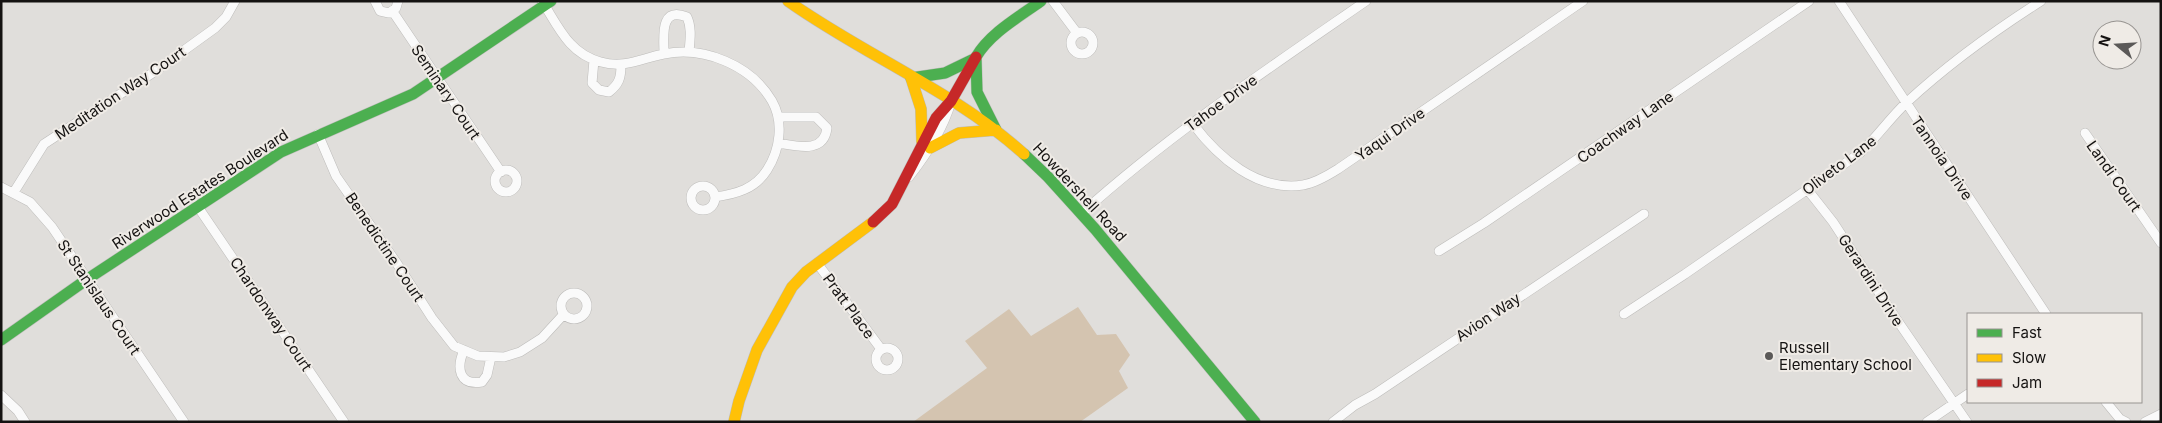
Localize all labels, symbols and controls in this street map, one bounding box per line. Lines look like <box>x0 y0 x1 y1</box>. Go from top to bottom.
north arrow <box>2092 20 2142 70</box>
text: N <box>2094 33 2114 49</box>
street label: Seminary Court <box>407 41 485 143</box>
street label: Meditation Way Court <box>51 42 189 144</box>
street label: Tahoe Drive <box>1181 70 1261 136</box>
street label: Coachway Lane <box>1573 87 1677 167</box>
street label: Yaqui Drive <box>1352 103 1428 165</box>
street label: Tannoia Drive <box>1907 112 1977 204</box>
street label: Riverwood Estates Boulevard <box>108 125 292 253</box>
street label: Oliveto Lane <box>1798 131 1880 199</box>
street label: Landi Court <box>2083 137 2145 215</box>
street label: Howdershell Road <box>1029 138 1131 246</box>
street label: Benedictine Court <box>341 189 429 305</box>
street label: Gerardini Drive <box>1834 230 1908 330</box>
street label: St Stanislaus Court <box>53 236 145 358</box>
street label: Chardonway Court <box>226 253 316 375</box>
street label: Pratt Place <box>819 270 879 342</box>
street label: Avion Way <box>1452 288 1525 346</box>
legend <box>1967 313 2142 403</box>
text: Fast <box>2012 323 2042 342</box>
place label: Russell Elementary School <box>1779 338 1912 374</box>
text: Slow <box>2012 348 2046 367</box>
marker: Russell Elementary School <box>1763 350 1775 362</box>
text: Jam <box>2012 373 2042 392</box>

